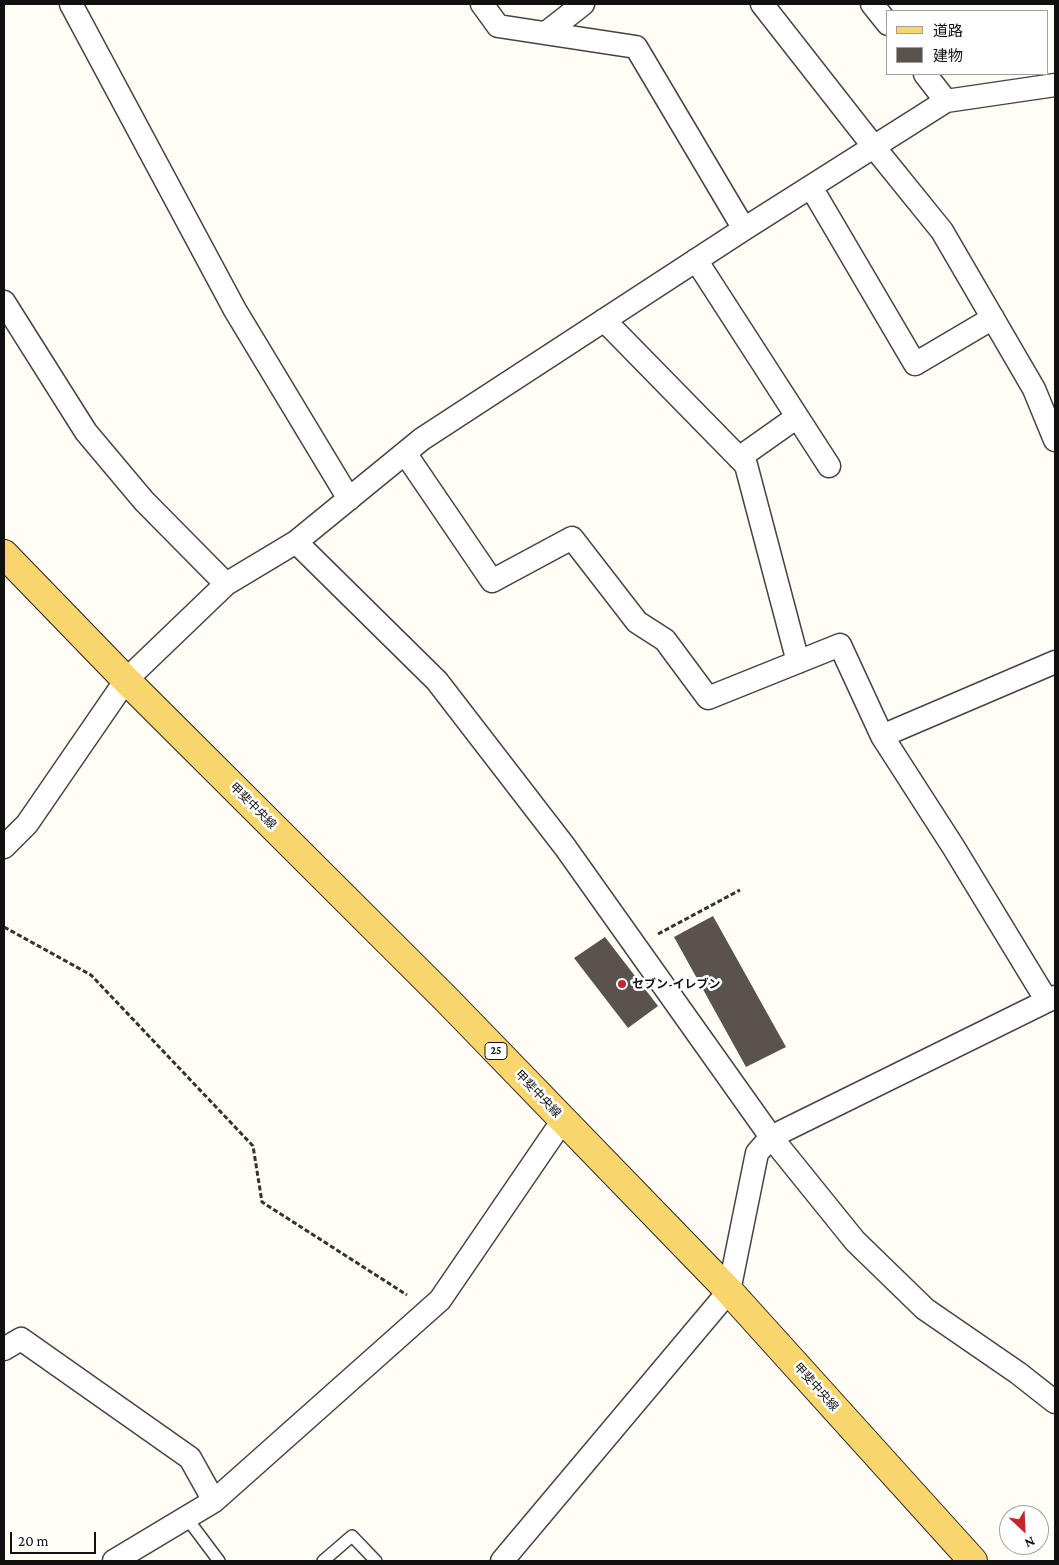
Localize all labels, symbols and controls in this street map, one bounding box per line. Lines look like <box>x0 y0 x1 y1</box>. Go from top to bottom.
legend <box>886 10 1049 75</box>
text: 道路 <box>933 23 963 39</box>
text: 建物 <box>933 48 963 64</box>
street label: 甲斐中央線 <box>227 780 279 832</box>
place label: セブン-イレブン <box>632 977 721 991</box>
marker: セブン-イレブン <box>616 978 628 990</box>
road number: 25 <box>485 1042 507 1060</box>
street label: 甲斐中央線 <box>512 1067 564 1121</box>
street label: 甲斐中央線 <box>791 1360 841 1414</box>
north arrow <box>999 1505 1049 1555</box>
scale bar <box>12 1522 99 1554</box>
text: 20 m <box>18 1533 49 1549</box>
text: N <box>1022 1533 1038 1552</box>

